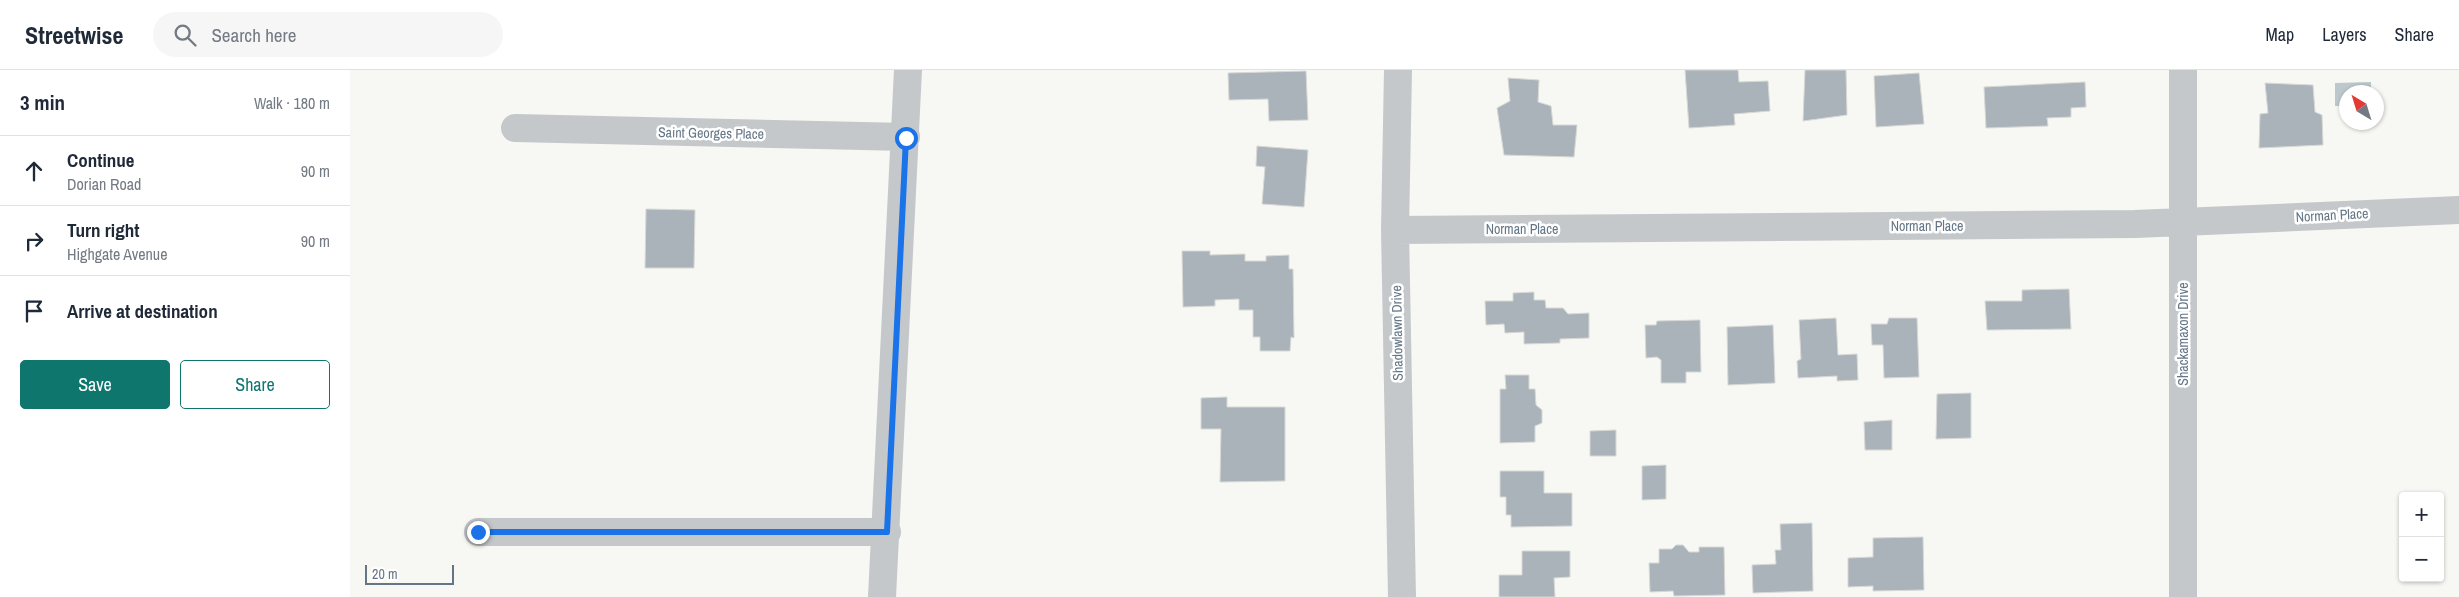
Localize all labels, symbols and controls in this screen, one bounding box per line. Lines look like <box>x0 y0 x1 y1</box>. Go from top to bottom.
search box <box>153 12 503 57</box>
text: Streetwise <box>25 19 123 51</box>
icon: search <box>171 21 199 49</box>
text: Search here <box>211 22 296 48</box>
text: Map <box>2266 22 2294 47</box>
text: Layers <box>2322 22 2367 47</box>
text: Share <box>2395 22 2434 47</box>
north arrow <box>2339 85 2384 130</box>
text: 3 min <box>20 88 65 117</box>
text: Walk · 180 m <box>254 92 330 114</box>
street label: Saint Georges Place <box>658 123 764 143</box>
route start <box>895 127 918 150</box>
text: Continue <box>67 147 135 173</box>
icon: ahead <box>20 157 48 185</box>
text: 90 m <box>301 160 330 182</box>
text: Dorian Road <box>67 173 141 195</box>
street label: Norman Place <box>2295 204 2369 226</box>
text: Turn right <box>67 217 139 243</box>
street label: Norman Place <box>1891 217 1963 235</box>
street label: Norman Place <box>1486 220 1558 238</box>
icon: right <box>20 227 48 255</box>
text: 90 m <box>301 230 330 252</box>
text: Highgate Avenue <box>67 243 167 265</box>
street label: Shackamaxon Drive <box>2174 282 2192 386</box>
street label: Shadowlawn Drive <box>1387 285 1407 381</box>
icon: arrive <box>20 297 48 325</box>
text: Arrive at destination <box>67 298 218 324</box>
button: Save <box>20 360 170 409</box>
button: Share <box>180 360 330 409</box>
map controls <box>2399 492 2444 582</box>
button: + <box>2399 492 2444 537</box>
route end <box>467 521 490 544</box>
button: − <box>2399 537 2444 582</box>
scale bar <box>365 562 454 585</box>
text: 20 m <box>372 565 398 583</box>

